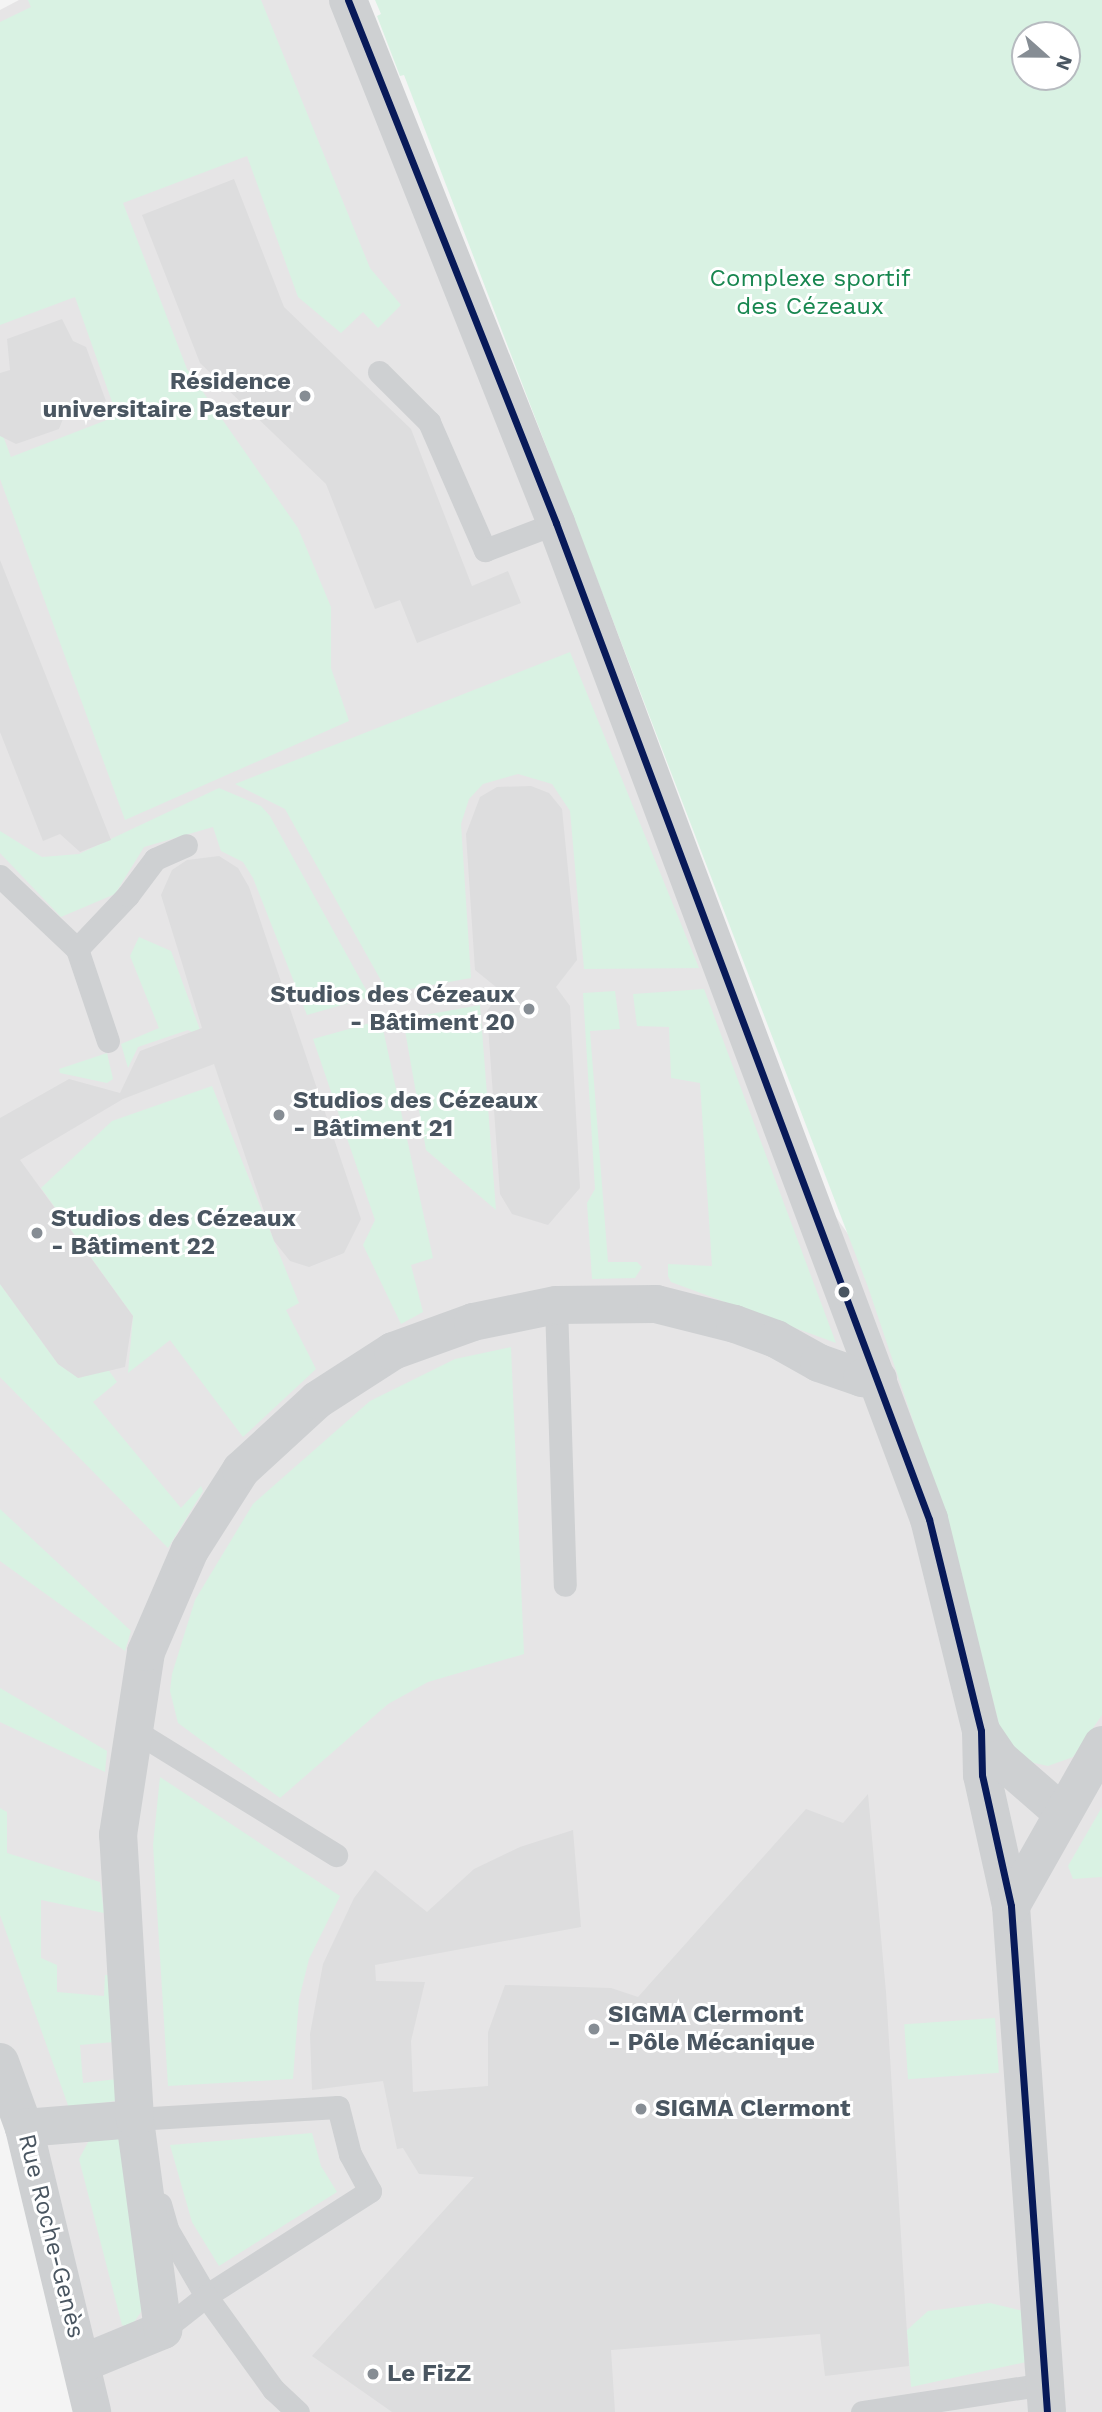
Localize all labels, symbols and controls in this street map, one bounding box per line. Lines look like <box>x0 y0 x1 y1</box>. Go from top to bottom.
north arrow <box>1011 21 1081 91</box>
text: N <box>1051 52 1077 74</box>
park label: Complexe sportif des Cézeaux <box>710 265 910 321</box>
place label: Résidence universitaire Pasteur <box>42 368 291 424</box>
marker: Résidence universitaire Pasteur <box>297 388 313 404</box>
place label: Studios des Cézeaux - Bâtiment 20 <box>270 981 515 1037</box>
marker: Studios des Cézeaux - Bâtiment 20 <box>521 1001 537 1017</box>
place label: Studios des Cézeaux - Bâtiment 21 <box>293 1087 538 1143</box>
marker: Studios des Cézeaux - Bâtiment 21 <box>271 1107 287 1123</box>
place label: Studios des Cézeaux - Bâtiment 22 <box>51 1205 296 1261</box>
marker: Studios des Cézeaux - Bâtiment 22 <box>29 1225 45 1241</box>
unlabelled marker <box>837 1285 851 1299</box>
place label: SIGMA Clermont - Pôle Mécanique <box>608 2001 815 2057</box>
marker: SIGMA Clermont - Pôle Mécanique <box>586 2021 602 2037</box>
place label: SIGMA Clermont <box>655 2095 851 2123</box>
marker: SIGMA Clermont <box>633 2101 649 2117</box>
street label: Rue Roche-Genès <box>12 2131 90 2341</box>
place label: Le FizZ <box>387 2360 471 2388</box>
marker: Le FizZ <box>365 2366 381 2382</box>

